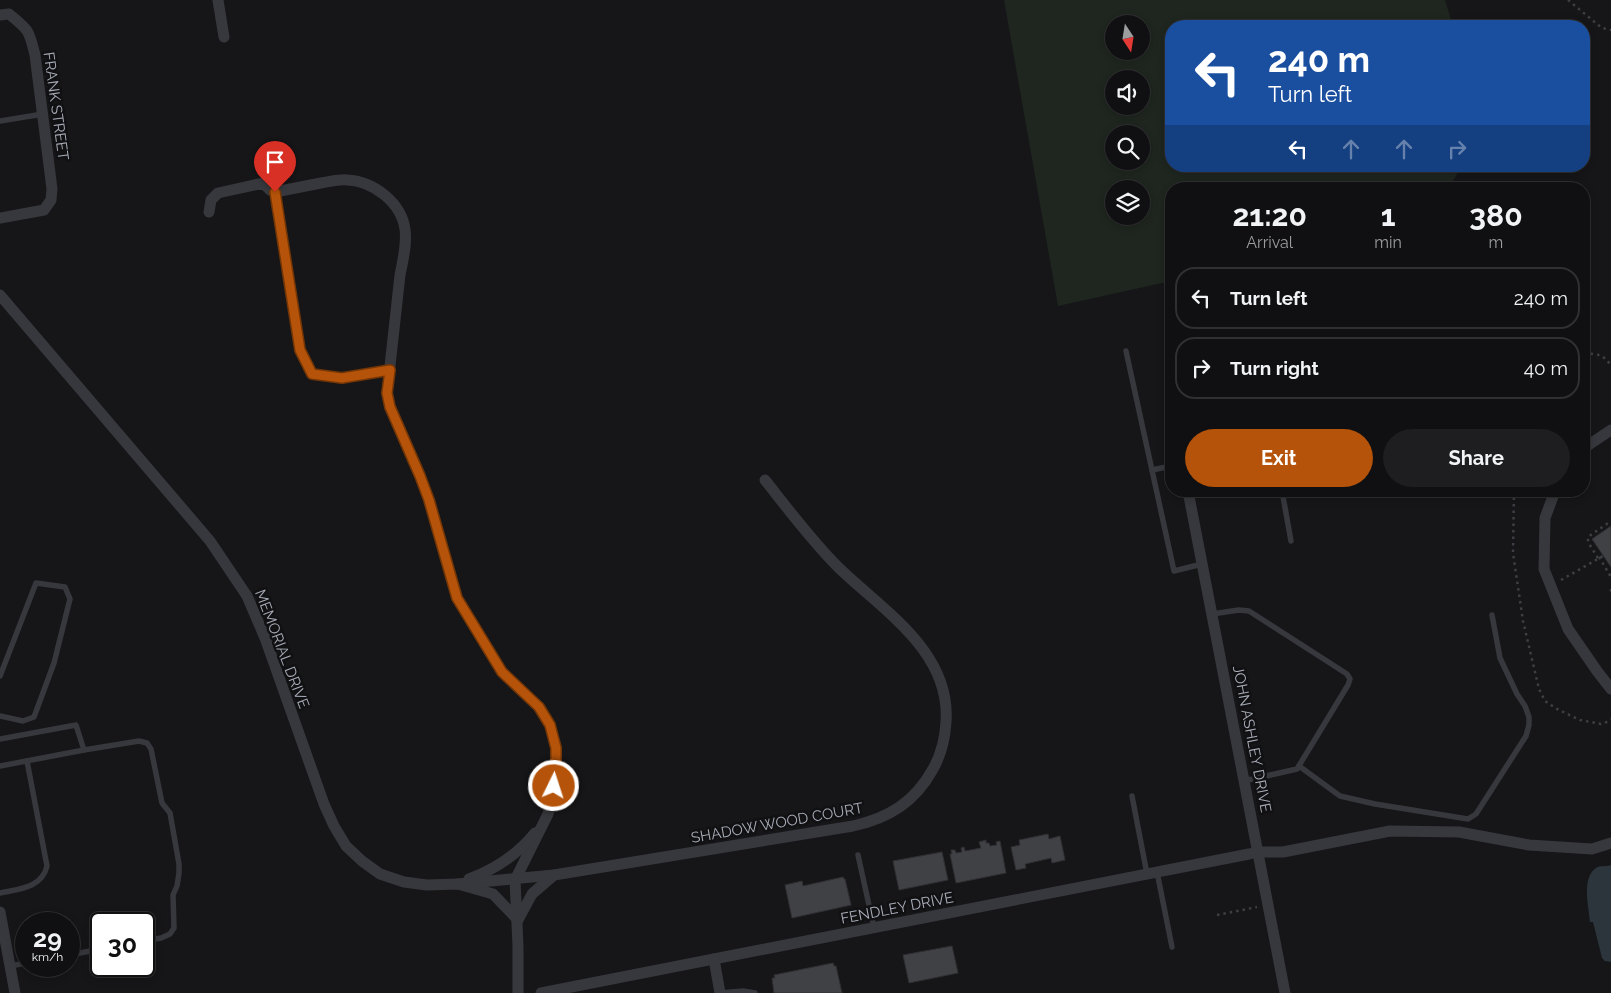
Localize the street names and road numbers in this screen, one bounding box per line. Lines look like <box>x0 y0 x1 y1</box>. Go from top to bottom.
street label: FRANK STREET <box>39 51 73 161</box>
street label: MEMORIAL DRIVE <box>251 587 313 711</box>
street label: JOHN ASHLEY DRIVE <box>1229 664 1275 814</box>
street label: SHADOW WOOD COURT <box>690 799 864 847</box>
street label: FENDLEY DRIVE <box>839 888 955 928</box>

